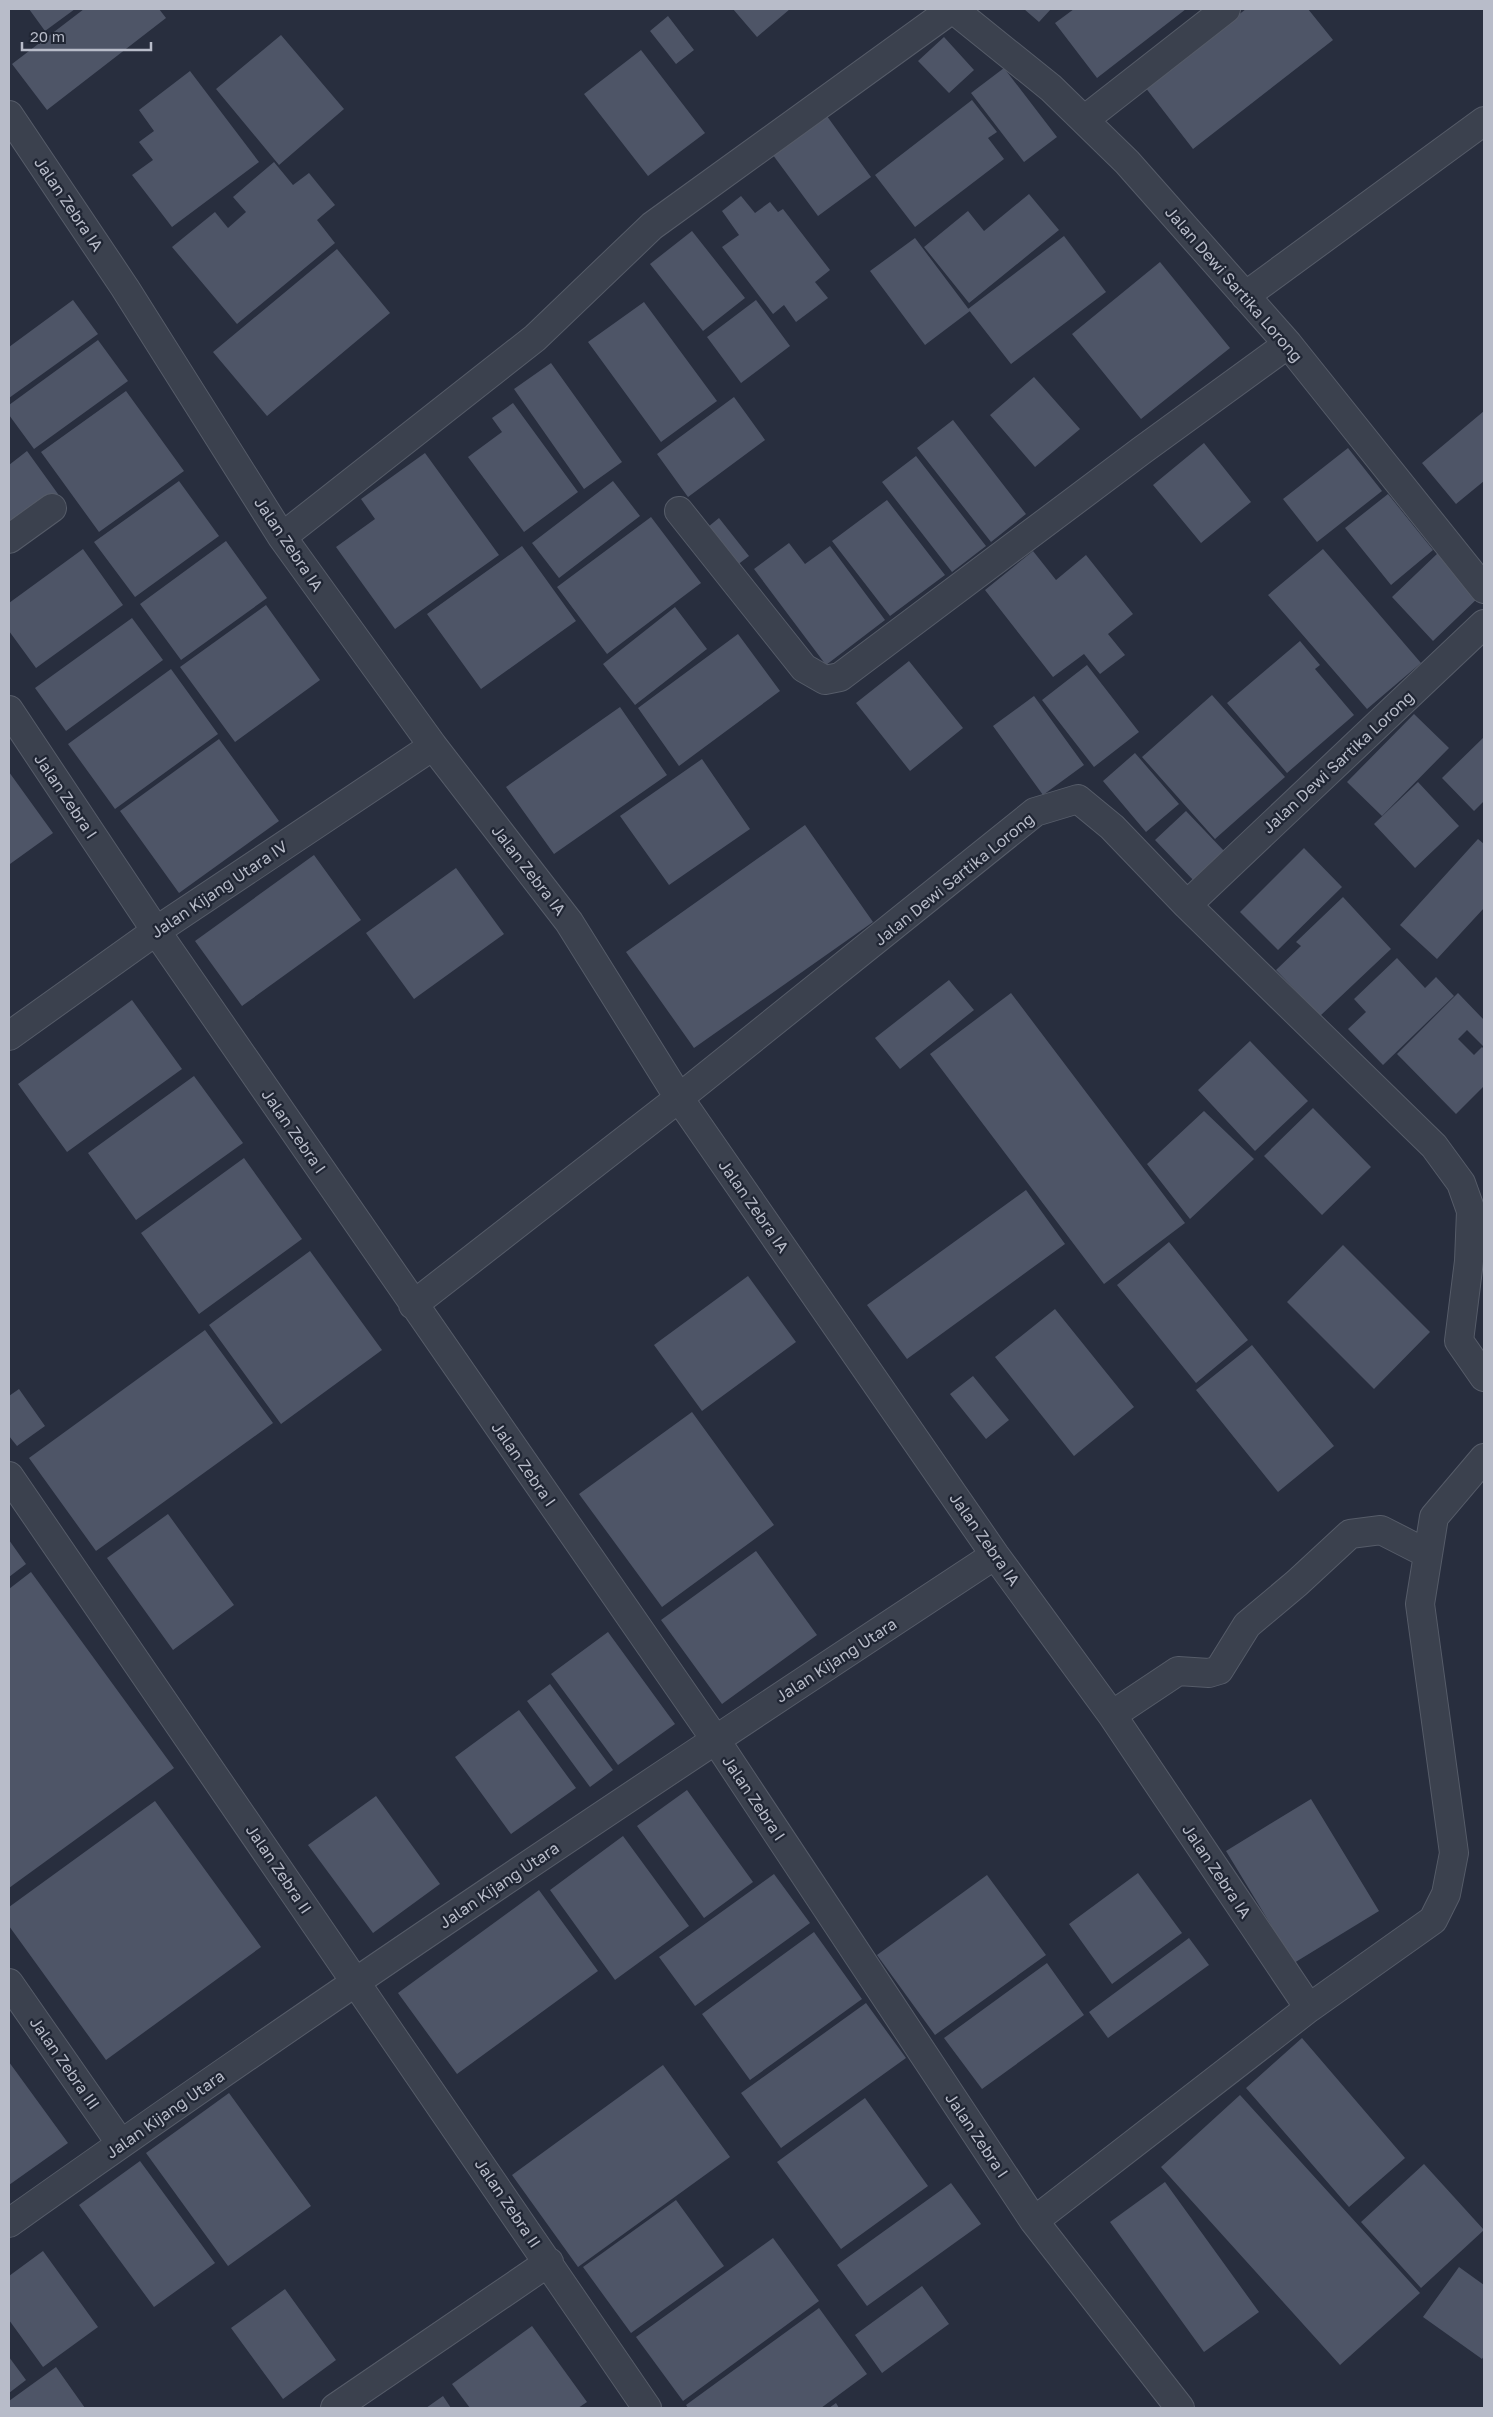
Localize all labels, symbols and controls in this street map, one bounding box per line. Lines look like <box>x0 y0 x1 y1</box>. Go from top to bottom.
scale bar <box>22 20 151 52</box>
text: 20 m <box>30 27 65 45</box>
street label: Jalan Zebra IA <box>30 153 108 255</box>
street label: Jalan Dewi Sartika Lorong <box>1161 202 1307 366</box>
street label: Jalan Zebra IA <box>250 493 328 595</box>
street label: Jalan Dewi Sartika Lorong <box>1258 687 1418 837</box>
street label: Jalan Zebra I <box>30 750 102 842</box>
street label: Jalan Dewi Sartika Lorong <box>870 808 1038 950</box>
street label: Jalan Zebra IA <box>488 821 571 919</box>
street label: Jalan Kijang Utara IV <box>147 836 291 942</box>
street label: Jalan Zebra I <box>258 1085 330 1177</box>
street label: Jalan Zebra IA <box>714 1156 794 1257</box>
street label: Jalan Zebra I <box>488 1418 560 1510</box>
street label: Jalan Zebra IA <box>945 1489 1025 1590</box>
street label: Jalan Kijang Utara <box>772 1613 900 1707</box>
street label: Jalan Zebra I <box>718 1752 790 1844</box>
street label: Jalan Zebra IA <box>1178 1820 1256 1922</box>
street label: Jalan Zebra II <box>242 1821 316 1917</box>
street label: Jalan Kijang Utara <box>435 1837 563 1933</box>
street label: Jalan Zebra III <box>26 2013 104 2113</box>
street label: Jalan Kijang Utara <box>102 2066 228 2162</box>
street label: Jalan Zebra I <box>941 2089 1013 2181</box>
street label: Jalan Zebra II <box>471 2155 545 2251</box>

